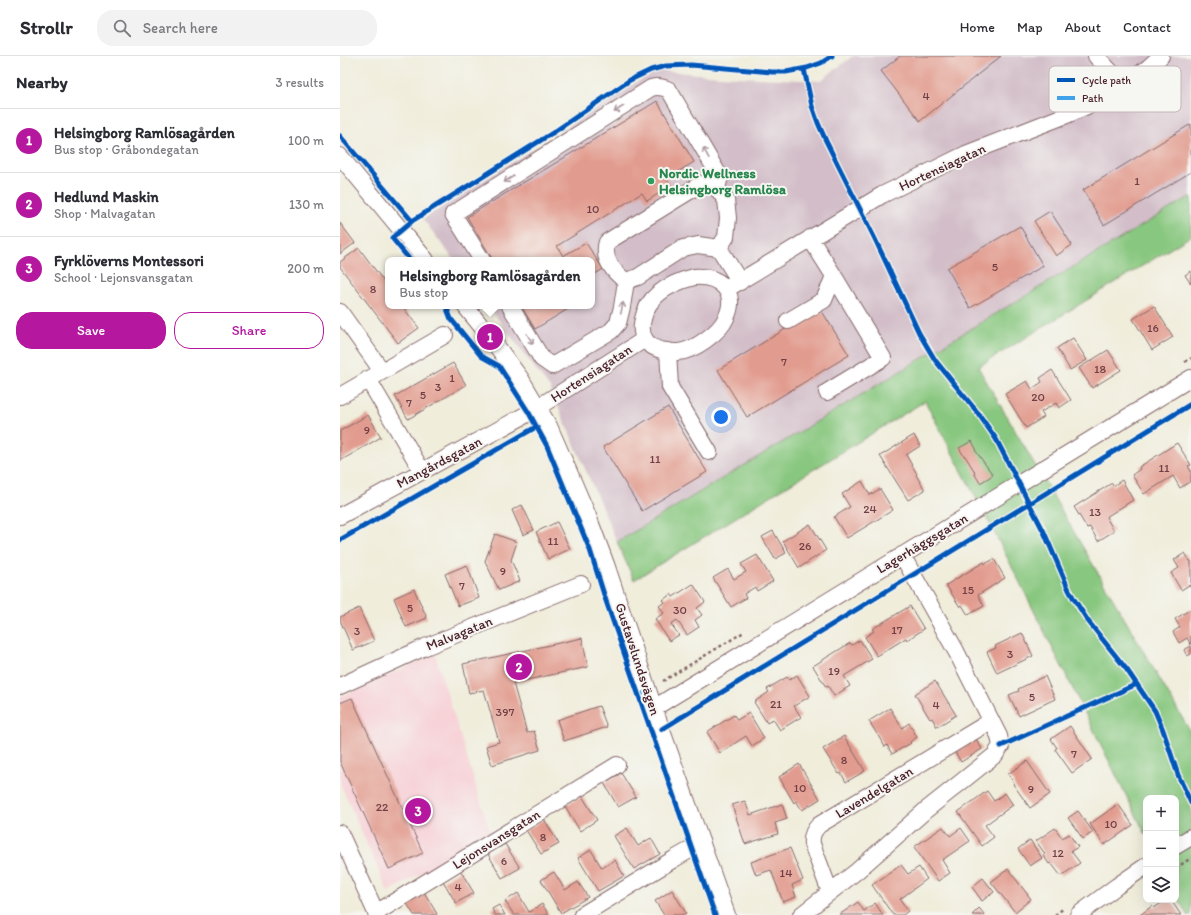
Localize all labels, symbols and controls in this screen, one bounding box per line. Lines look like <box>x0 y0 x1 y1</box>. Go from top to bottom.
search box <box>97 10 377 46</box>
text: Strollr <box>20 16 73 39</box>
icon: search <box>111 17 133 39</box>
text: Search here <box>143 19 218 37</box>
text: Home <box>960 19 995 36</box>
text: Map <box>1017 19 1043 36</box>
text: About <box>1065 19 1101 36</box>
text: Contact <box>1123 19 1171 36</box>
legend <box>1049 66 1181 112</box>
text: Nearby <box>16 72 68 92</box>
text: Cycle path <box>1082 74 1131 87</box>
text: 3 results <box>275 75 324 90</box>
house number: 4 <box>922 89 930 103</box>
text: Path <box>1082 92 1104 105</box>
one-way arrow <box>613 105 625 113</box>
text: Helsingborg Ramlösagården <box>54 124 235 142</box>
text: 1 <box>26 133 32 148</box>
text: 100 m <box>288 133 324 148</box>
street label: Hortensiagatan <box>896 140 988 195</box>
text: Bus stop · Gråbondegatan <box>54 142 199 157</box>
one-way arrow <box>702 147 709 159</box>
place label: Nordic Wellness Helsingborg Ramlösa <box>659 165 786 198</box>
one-way arrow <box>504 174 515 183</box>
house number: 1 <box>1134 174 1140 188</box>
marker: Nordic Wellness Helsingborg Ramlösa <box>646 176 656 186</box>
text: Hedlund Maskin <box>54 188 159 206</box>
text: 2 <box>26 197 32 212</box>
text: 130 m <box>289 197 324 212</box>
house number: 10 <box>587 202 599 216</box>
text: Shop · Malvagatan <box>54 206 155 221</box>
text: Fyrklöverns Montessori <box>54 252 204 270</box>
popup <box>385 257 595 309</box>
house number: 5 <box>992 260 998 274</box>
text: 3 <box>25 261 33 276</box>
text: 200 m <box>287 261 324 276</box>
text: Helsingborg Ramlösagården <box>400 267 580 285</box>
text: School · Lejonsvansgatan <box>54 270 193 285</box>
house number: 8 <box>370 282 377 296</box>
text: Bus stop <box>400 285 448 300</box>
one-way arrow <box>618 301 626 314</box>
button: Save <box>16 312 166 349</box>
button: Share <box>174 312 324 349</box>
house number: 16 <box>1147 321 1159 335</box>
pin: 1 <box>477 322 503 352</box>
one-way arrow <box>527 333 535 345</box>
street label: Hortensiagatan <box>547 341 635 406</box>
house number: 7 <box>781 355 787 369</box>
house number: 18 <box>1094 362 1106 376</box>
house number: 1 <box>449 371 455 385</box>
house number: 3 <box>435 380 442 394</box>
house number: 5 <box>420 388 426 402</box>
house number: 20 <box>1031 390 1045 404</box>
house number: 7 <box>406 396 412 410</box>
your location <box>711 407 731 427</box>
house number: 9 <box>364 423 370 437</box>
street label: Mangårdsgatan <box>394 433 485 492</box>
house number: 11 <box>649 452 661 466</box>
house number: 11 <box>1158 461 1170 475</box>
house number: 24 <box>863 502 877 516</box>
house number: 13 <box>1089 505 1102 519</box>
street label: Lagerhäggsgatan <box>874 509 971 577</box>
house number: 11 <box>547 534 559 548</box>
house number: 26 <box>799 539 811 553</box>
house number: 9 <box>500 564 506 578</box>
house number: 7 <box>459 579 465 593</box>
house number: 15 <box>962 583 974 597</box>
house number: 5 <box>407 601 413 615</box>
street label: Gustavslundsvägen <box>611 601 664 718</box>
house number: 30 <box>673 603 687 617</box>
street label: Malvagatan <box>424 612 495 654</box>
house number: 17 <box>891 623 903 637</box>
house number: 3 <box>354 624 361 638</box>
house number: 3 <box>1007 647 1014 661</box>
pin: 2 <box>506 652 532 682</box>
house number: 19 <box>828 664 840 678</box>
house number: 5 <box>1029 690 1035 704</box>
house number: 21 <box>770 697 782 711</box>
house number: 4 <box>932 698 940 712</box>
house number: 397 <box>496 705 514 719</box>
house number: 7 <box>1071 747 1077 761</box>
house number: 8 <box>841 753 848 767</box>
street label: Lavendelgatan <box>832 763 916 822</box>
house number: 10 <box>794 781 806 795</box>
house number: 9 <box>1028 782 1034 796</box>
map controls <box>1143 795 1179 903</box>
button: + <box>1143 795 1179 831</box>
pin: 3 <box>405 796 431 826</box>
house number: 22 <box>376 800 389 814</box>
street label: Lejonsvansgatan <box>449 806 543 873</box>
house number: 10 <box>1105 817 1117 831</box>
house number: 8 <box>540 830 547 844</box>
button: − <box>1143 831 1179 867</box>
house number: 12 <box>1052 846 1065 860</box>
house number: 6 <box>501 854 507 868</box>
house number: 14 <box>780 866 792 880</box>
button: layers <box>1143 867 1179 903</box>
house number: 4 <box>454 880 462 894</box>

